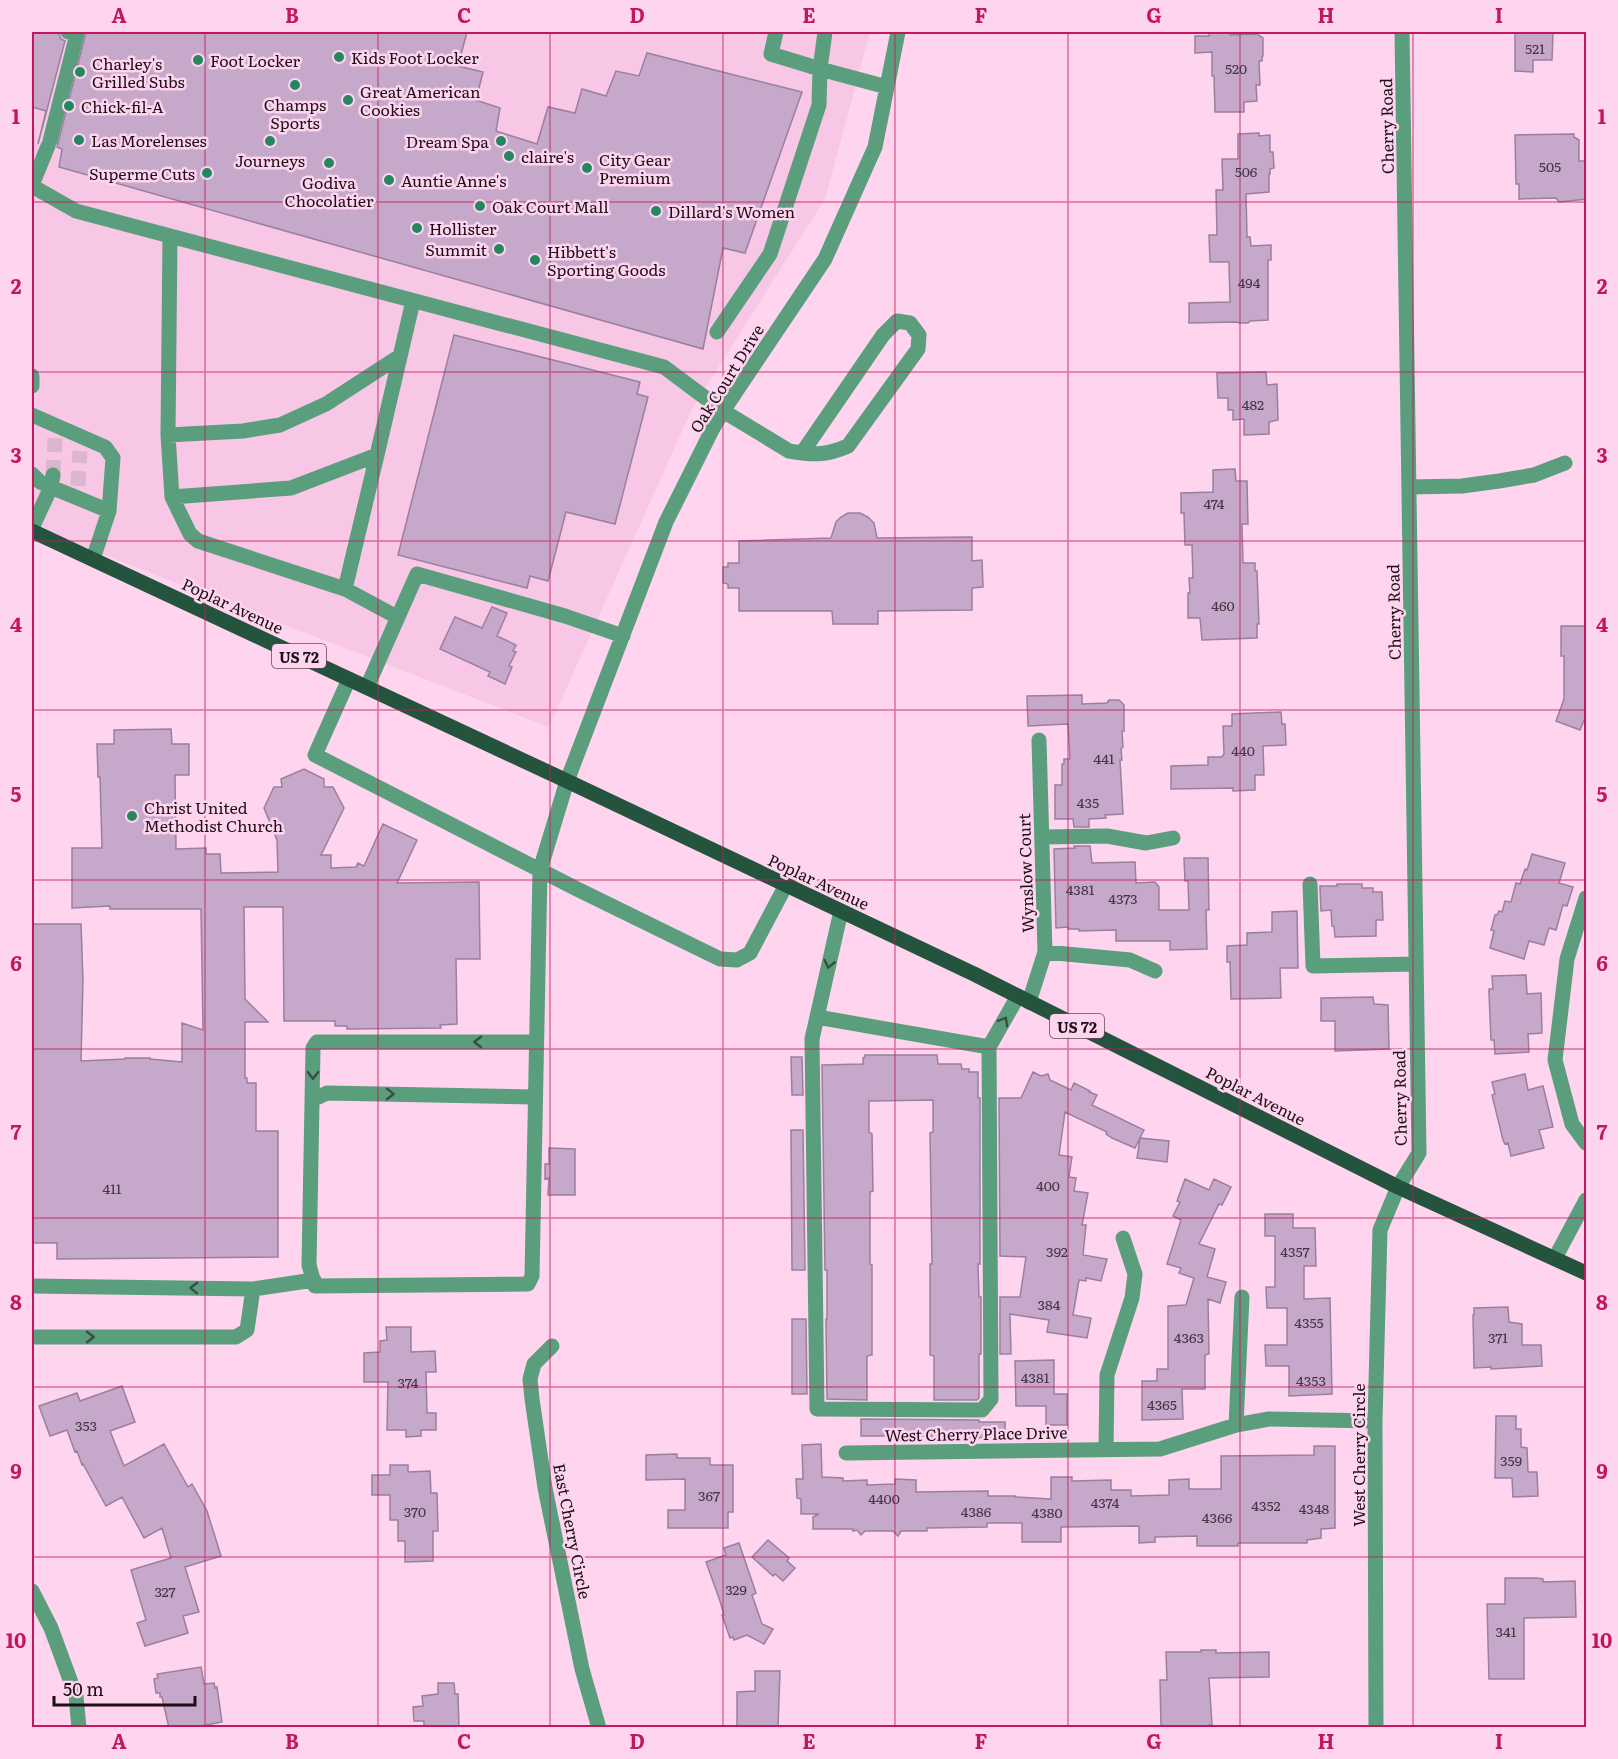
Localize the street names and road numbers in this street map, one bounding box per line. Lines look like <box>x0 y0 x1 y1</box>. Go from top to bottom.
street label: Cherry Road <box>1373 78 1399 174</box>
street label: Oak Court Drive <box>683 319 769 437</box>
street label: Cherry Road <box>1380 564 1406 660</box>
street label: Poplar Avenue <box>178 571 288 639</box>
road number: US 72 <box>272 644 326 668</box>
street label: Wynslow Court <box>1011 812 1039 933</box>
street label: Poplar Avenue <box>764 847 874 915</box>
road number: US 72 <box>1050 1014 1104 1038</box>
street label: Cherry Road <box>1386 1050 1412 1146</box>
street label: Poplar Avenue <box>1202 1060 1310 1130</box>
street label: West Cherry Circle <box>1346 1383 1370 1527</box>
street label: West Cherry Place Drive <box>884 1419 1068 1447</box>
street label: East Cherry Circle <box>548 1461 598 1601</box>

